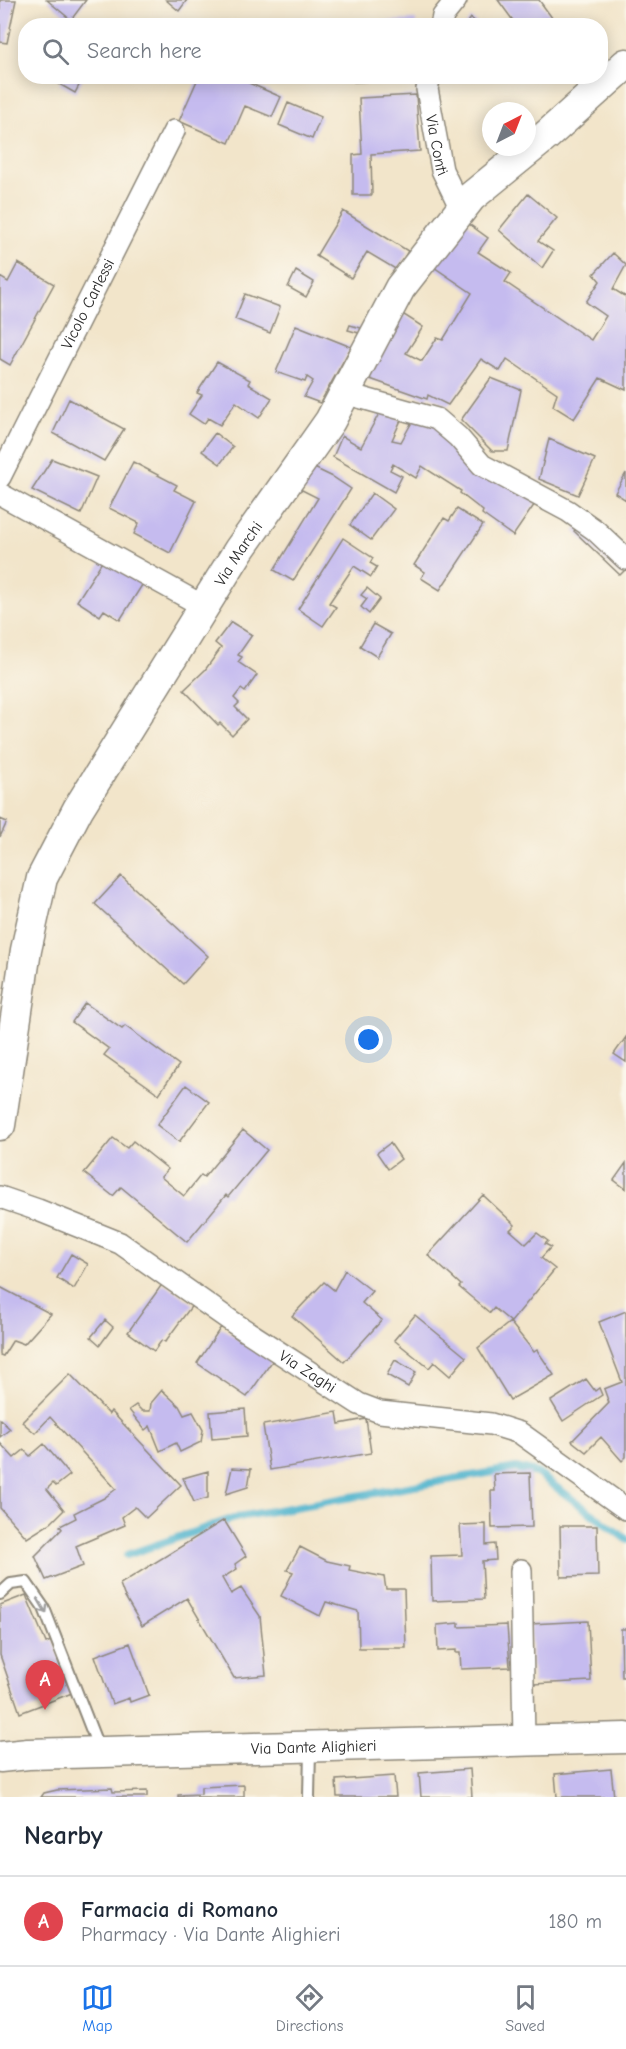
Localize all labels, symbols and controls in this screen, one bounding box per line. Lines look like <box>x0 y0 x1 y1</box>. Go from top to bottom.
search box <box>18 18 608 84</box>
icon: search <box>39 35 72 68</box>
text: Search here <box>87 38 202 64</box>
north arrow <box>482 102 536 156</box>
street label: Via Conti <box>422 113 451 179</box>
street label: Vicolo Carlessi <box>58 256 118 352</box>
street label: Via Marchi <box>211 518 266 589</box>
your location <box>354 1025 383 1054</box>
street label: Via Zaghi <box>276 1347 339 1397</box>
one-way arrow <box>36 1597 48 1614</box>
pin: A <box>26 1660 64 1710</box>
street label: Via Dante Alighieri <box>251 1737 377 1758</box>
text: Nearby <box>24 1821 103 1851</box>
text: Farmacia di Romano <box>81 1897 278 1923</box>
text: A <box>38 1910 49 1933</box>
text: 180 m <box>548 1910 602 1933</box>
text: Pharmacy · Via Dante Alighieri <box>81 1923 340 1946</box>
tab: Map <box>81 1981 114 2035</box>
tab: Directions <box>276 1981 343 2035</box>
tab: Saved <box>505 1981 545 2035</box>

